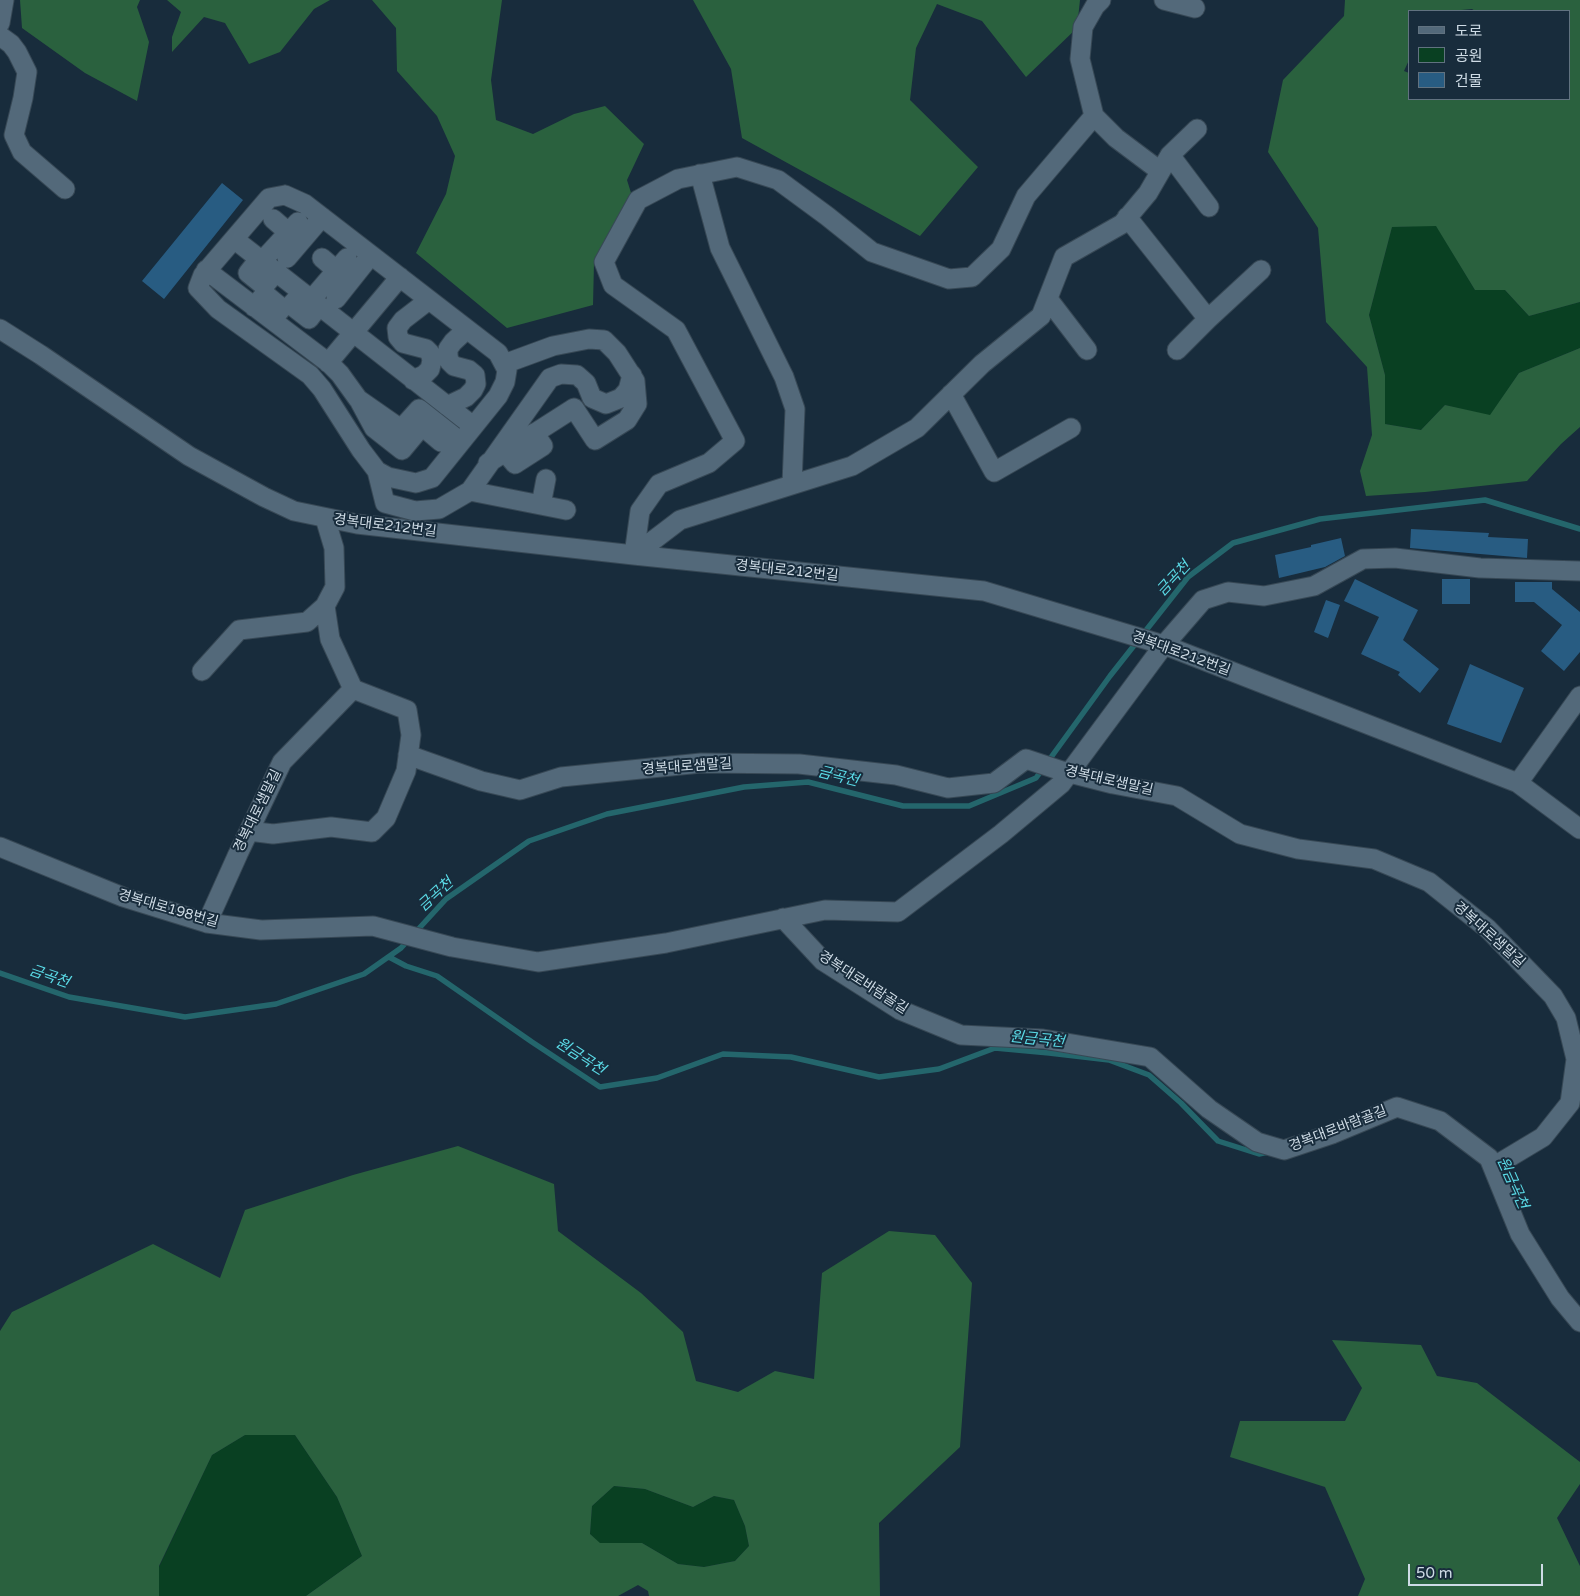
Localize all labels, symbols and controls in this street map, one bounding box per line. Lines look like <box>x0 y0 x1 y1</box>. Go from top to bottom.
legend <box>1408 10 1570 100</box>
text: 도로 <box>1455 22 1483 40</box>
text: 공원 <box>1455 47 1483 65</box>
text: 건물 <box>1455 72 1483 90</box>
street label: 경복대로212번길 <box>333 511 437 541</box>
street label: 경복대로212번길 <box>735 557 839 585</box>
water label: 금곡천 <box>1153 558 1195 600</box>
street label: 경복대로212번길 <box>1129 628 1233 680</box>
street label: 경복대로샘말길 <box>641 755 733 779</box>
water label: 금곡천 <box>816 763 860 791</box>
street label: 경복대로샘말길 <box>1063 763 1155 799</box>
street label: 경복대로샘말길 <box>231 767 285 855</box>
water label: 금곡천 <box>415 874 457 916</box>
street label: 경복대로198번길 <box>116 887 220 931</box>
street label: 경복대로샘말길 <box>1450 899 1528 971</box>
street label: 경복대로바람골길 <box>815 948 911 1018</box>
water label: 금곡천 <box>26 962 72 992</box>
water label: 원금곡천 <box>1009 1028 1065 1052</box>
water label: 원금곡천 <box>552 1034 608 1080</box>
street label: 경복대로바람골길 <box>1287 1103 1389 1155</box>
water label: 원금곡천 <box>1493 1154 1531 1212</box>
scale bar <box>1410 1554 1545 1586</box>
text: 50 m <box>1416 1564 1453 1582</box>

